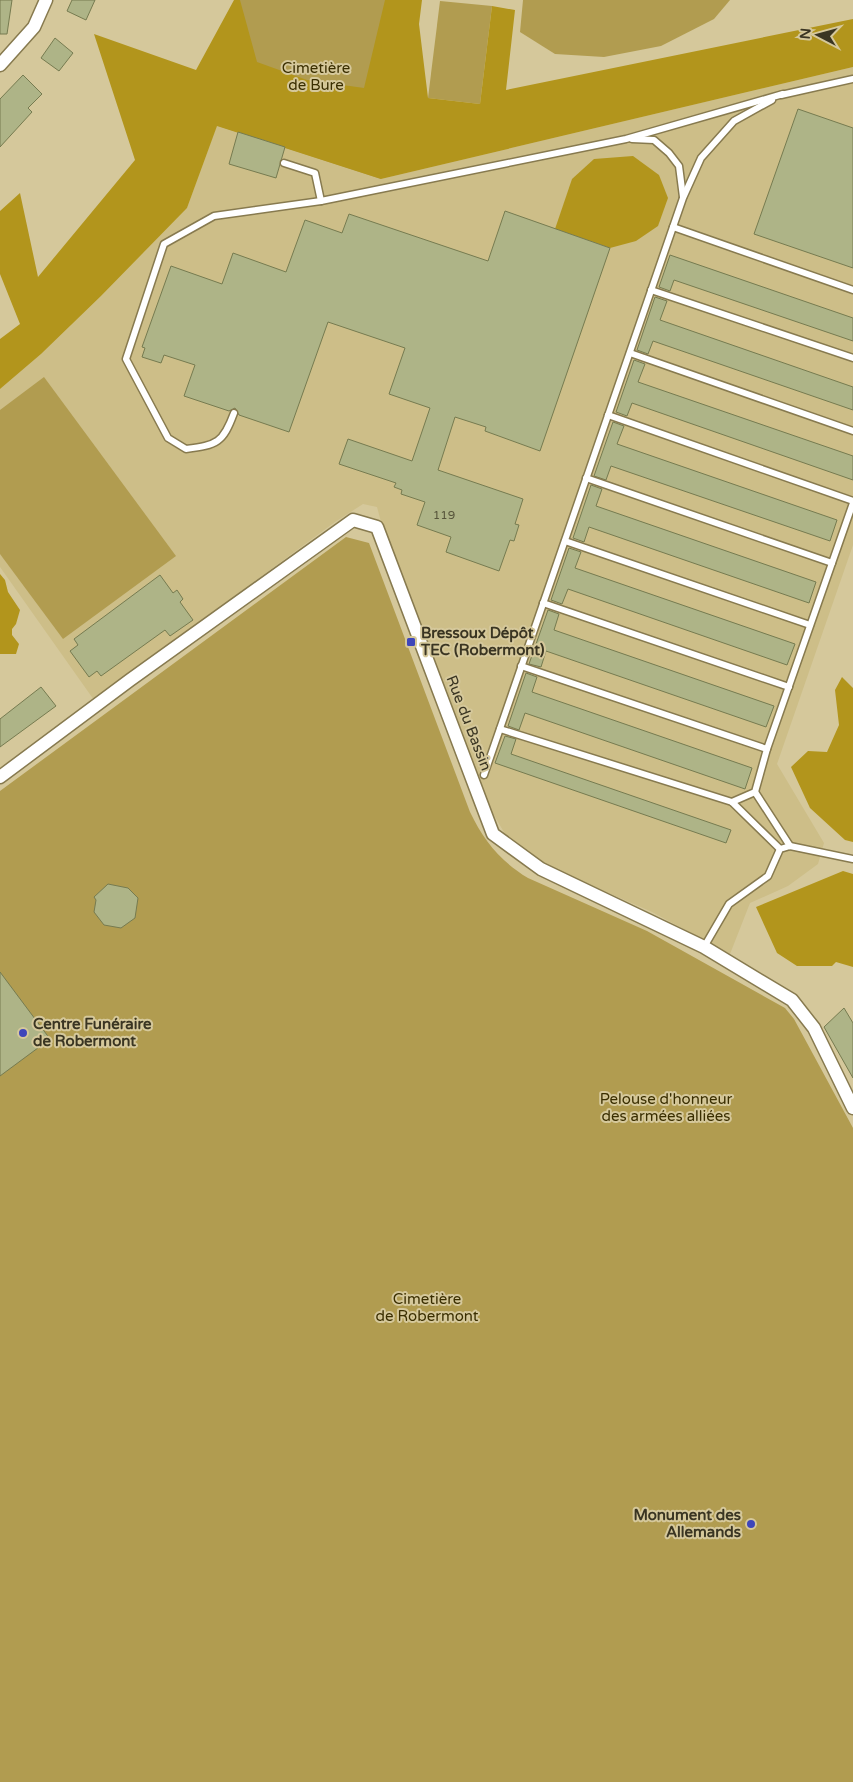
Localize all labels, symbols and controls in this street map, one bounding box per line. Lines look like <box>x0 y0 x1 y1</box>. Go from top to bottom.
north arrow <box>793 10 843 60</box>
text: N <box>797 27 815 40</box>
park label: Cimetière de Bure <box>282 59 350 94</box>
house number: 119 <box>433 508 455 522</box>
place label: Bressoux Dépôt TEC (Robermont) <box>420 624 545 659</box>
marker: Bressoux Dépôt TEC (Robermont) <box>405 636 417 648</box>
street label: Rue du Bassin <box>443 673 495 773</box>
place label: Centre Funéraire de Robermont <box>33 1015 152 1050</box>
marker: Centre Funéraire de Robermont <box>17 1027 29 1039</box>
park label: Pelouse d'honneur des armées alliées <box>600 1090 733 1125</box>
park label: Cimetière de Robermont <box>376 1290 479 1325</box>
place label: Monument des Allemands <box>633 1506 741 1541</box>
marker: Monument des Allemands <box>745 1518 757 1530</box>

